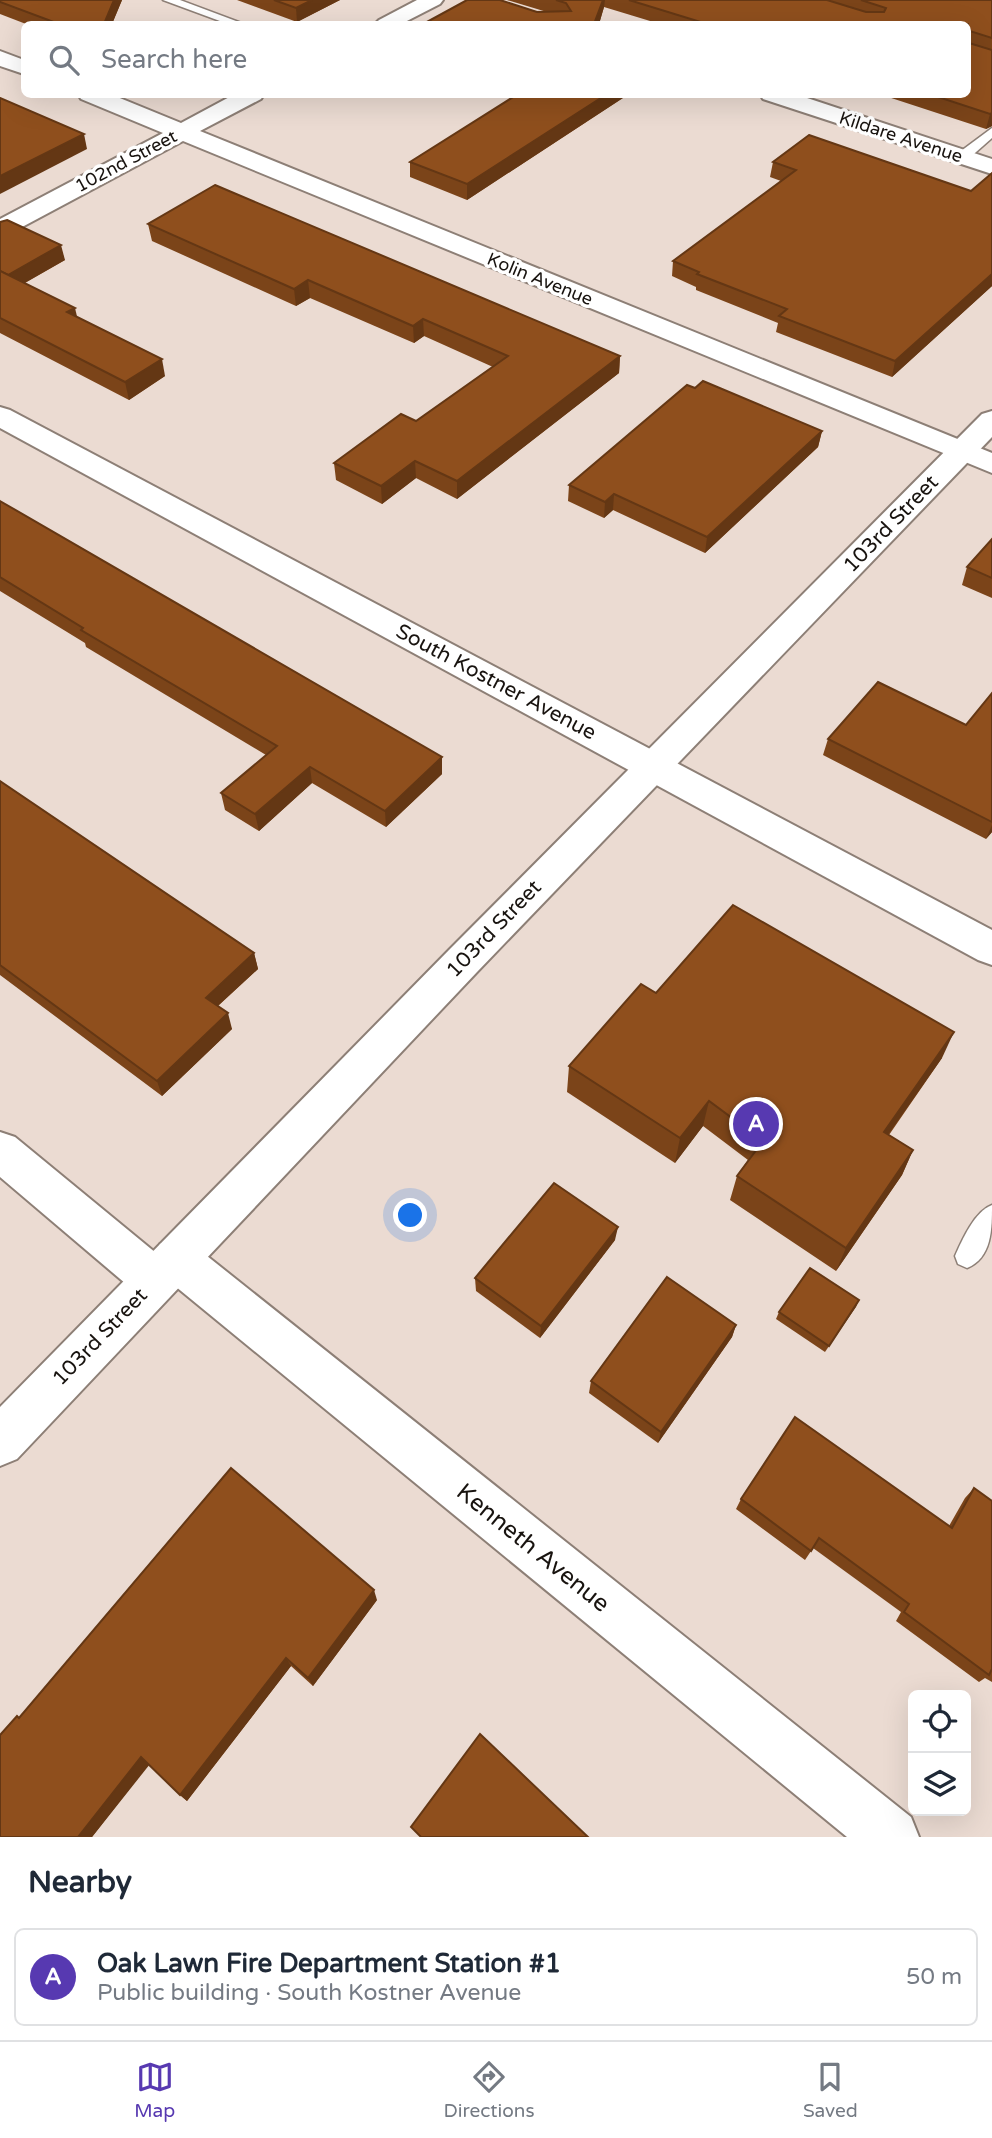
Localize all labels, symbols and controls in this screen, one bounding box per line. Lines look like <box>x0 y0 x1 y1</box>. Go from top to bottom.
search box <box>21 21 971 98</box>
icon: search <box>45 41 83 79</box>
text: Search here <box>101 44 247 75</box>
street label: Kildare Avenue <box>837 107 965 167</box>
street label: 102nd Street <box>71 125 181 197</box>
street label: Kolin Avenue <box>484 248 596 310</box>
street label: 103rd Street <box>838 470 944 578</box>
street label: South Kostner Avenue <box>392 619 600 745</box>
street label: 103rd Street <box>441 875 547 983</box>
pin: A <box>733 1098 779 1150</box>
your location <box>393 1198 427 1232</box>
street label: 103rd Street <box>47 1283 153 1391</box>
street label: Kenneth Avenue <box>451 1477 615 1619</box>
map controls <box>908 1690 971 1816</box>
button: locate <box>908 1690 971 1753</box>
button: layers <box>908 1753 971 1816</box>
text: Nearby <box>28 1864 132 1901</box>
text: Oak Lawn Fire Department Station #1 <box>97 1948 561 1979</box>
text: A <box>44 1963 62 1991</box>
text: 50 m <box>906 1963 962 1991</box>
text: Public building · South Kostner Avenue <box>97 1979 521 2007</box>
tab: Map <box>134 2058 175 2122</box>
tab: Directions <box>444 2058 535 2122</box>
tab: Saved <box>803 2058 858 2122</box>

